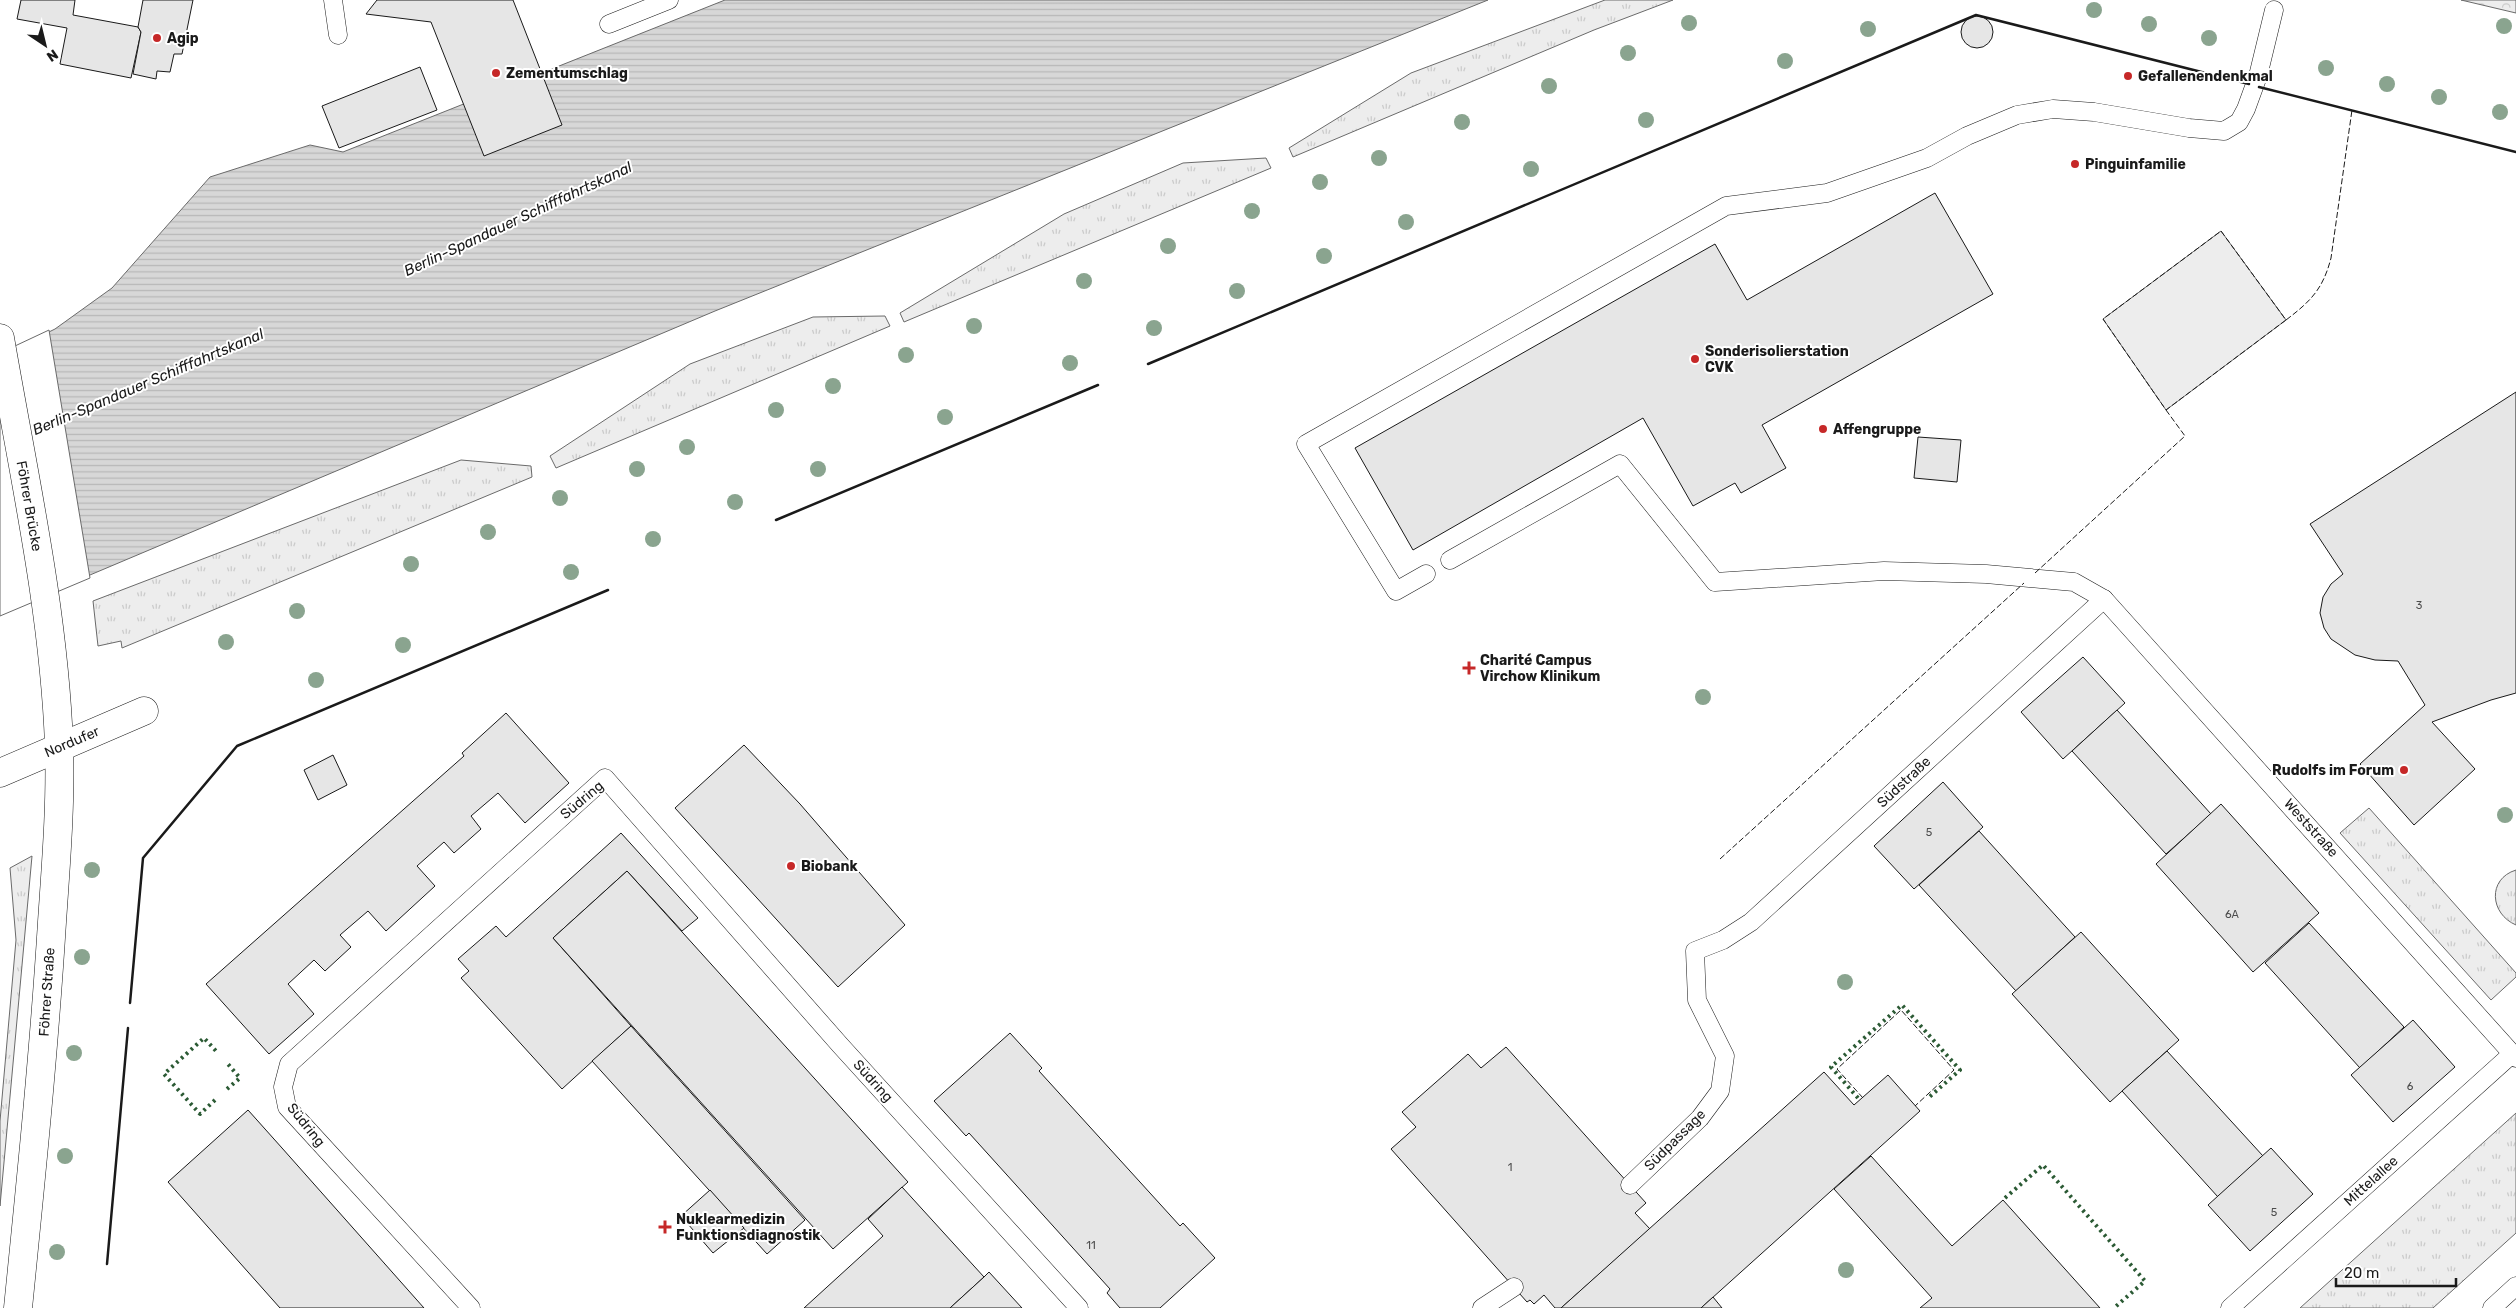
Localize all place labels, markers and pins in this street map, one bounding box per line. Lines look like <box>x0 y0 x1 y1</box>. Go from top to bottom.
place label: Agip <box>167 30 199 47</box>
marker: Agip <box>151 32 163 44</box>
place label: Zementumschlag <box>506 65 628 82</box>
marker: Zementumschlag <box>490 67 502 79</box>
place label: Gefallenendenkmal <box>2138 68 2273 85</box>
marker: Gefallenendenkmal <box>2122 70 2134 82</box>
place label: Pinguinfamilie <box>2085 156 2186 173</box>
marker: Pinguinfamilie <box>2069 158 2081 170</box>
place label: Sonderisolierstation CVK <box>1705 343 1849 376</box>
marker: Sonderisolierstation CVK <box>1689 353 1701 365</box>
place label: Affengruppe <box>1833 421 1921 438</box>
marker: Affengruppe <box>1817 423 1829 435</box>
place label: Charité Campus Virchow Klinikum <box>1480 652 1600 685</box>
marker: Charité Campus Virchow Klinikum <box>1462 661 1476 675</box>
place label: Rudolfs im Forum <box>2272 762 2394 779</box>
marker: Rudolfs im Forum <box>2398 764 2410 776</box>
place label: Biobank <box>801 858 859 875</box>
marker: Biobank <box>785 860 797 872</box>
place label: Nuklearmedizin Funktionsdiagnostik <box>676 1211 821 1244</box>
marker: Nuklearmedizin Funktionsdiagnostik <box>658 1220 672 1234</box>

